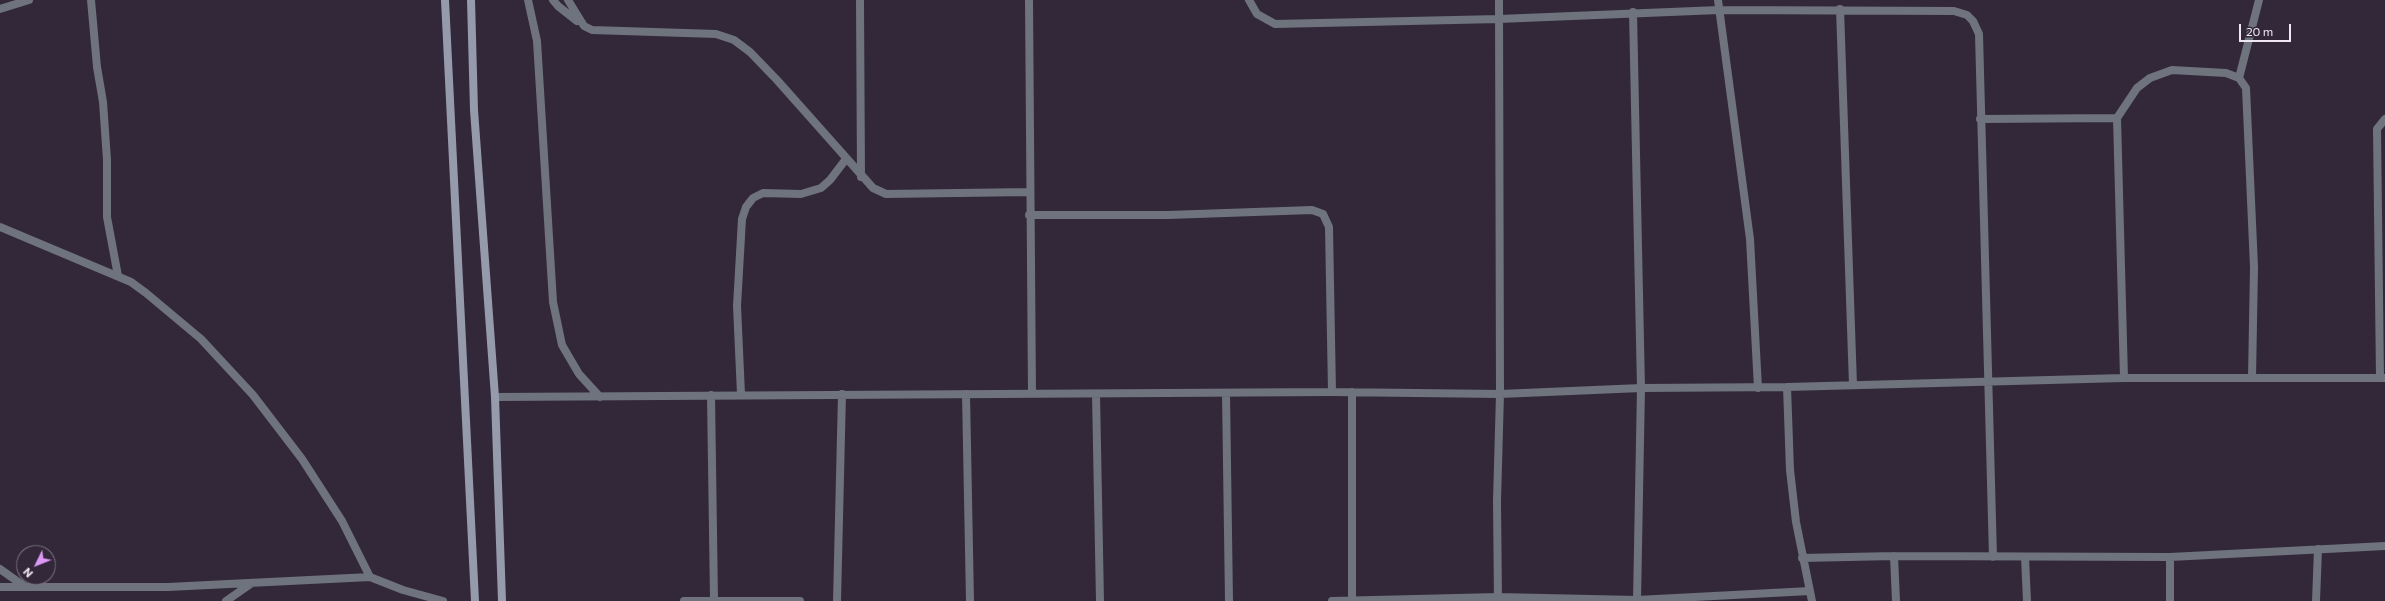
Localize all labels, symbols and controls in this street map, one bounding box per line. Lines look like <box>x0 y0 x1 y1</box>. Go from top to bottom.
scale bar <box>2241 16 2293 42</box>
text: 20 m <box>2246 24 2273 38</box>
north arrow <box>16 545 56 585</box>
text: N <box>20 565 35 580</box>

